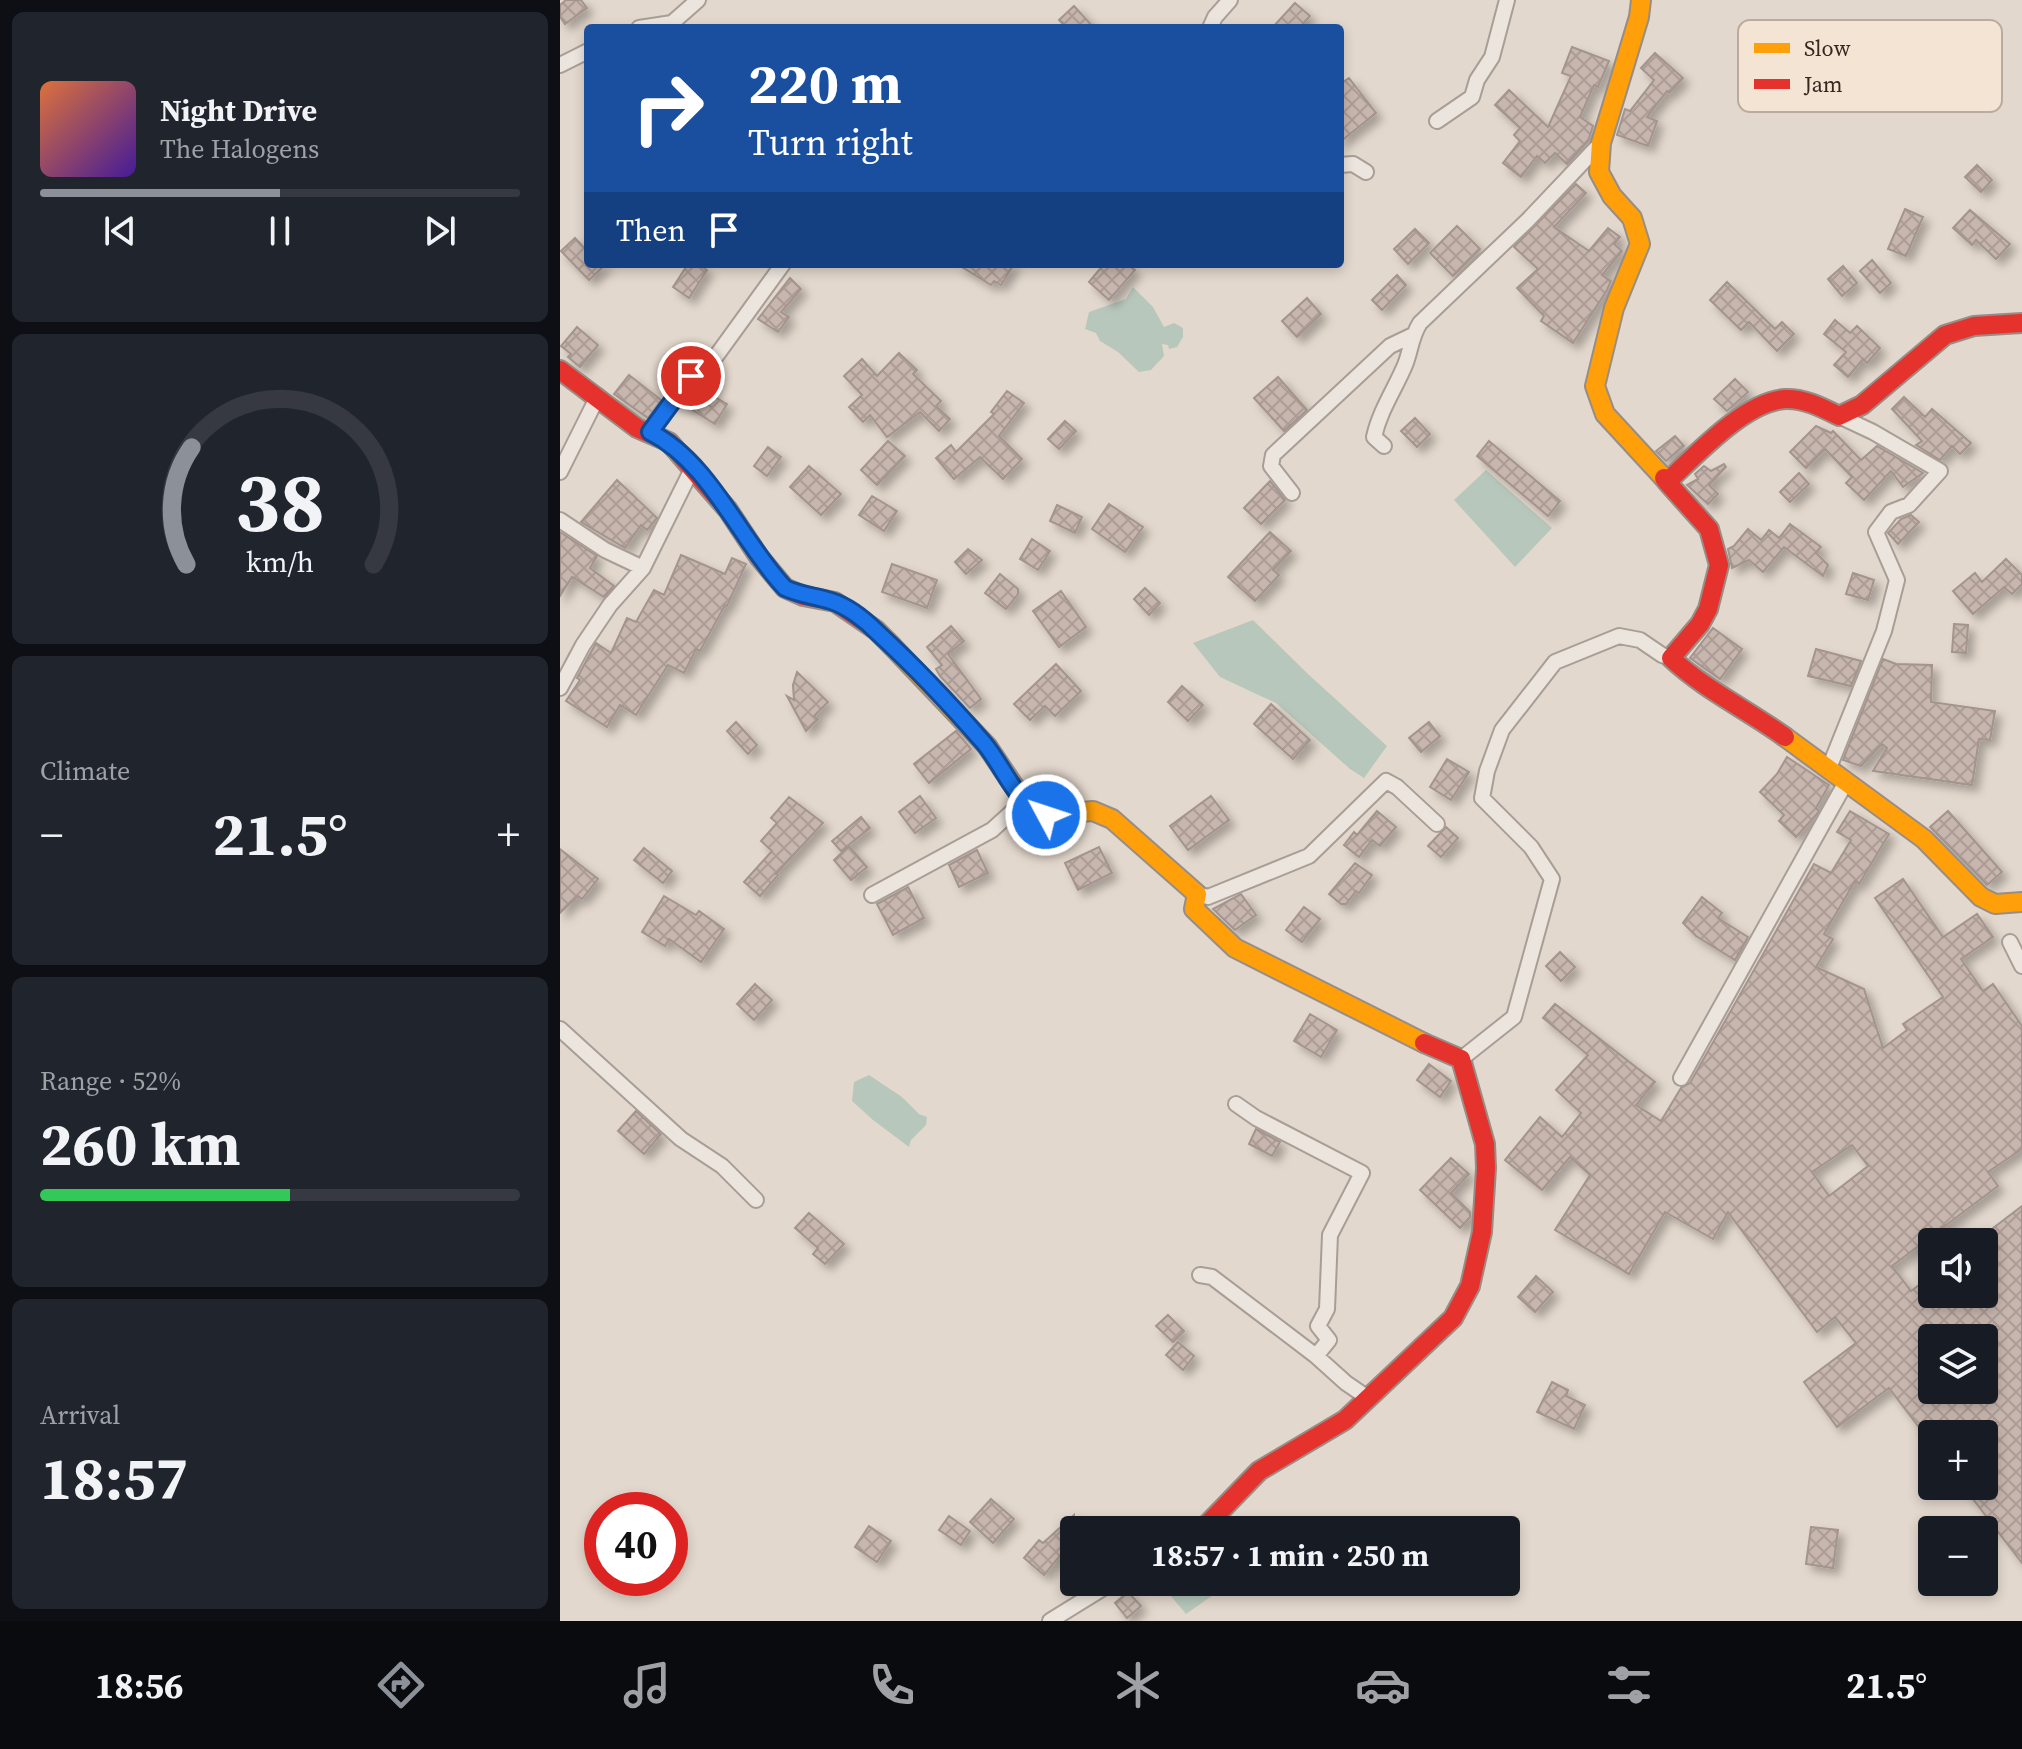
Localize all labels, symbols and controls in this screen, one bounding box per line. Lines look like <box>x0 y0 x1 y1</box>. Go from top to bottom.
legend <box>1738 20 2002 112</box>
text: Slow <box>1804 33 1851 63</box>
text: 220 m <box>748 45 902 122</box>
icon: right <box>616 56 720 160</box>
text: Jam <box>1803 69 1843 99</box>
text: Night Drive <box>160 90 317 131</box>
text: Turn right <box>748 118 913 167</box>
text: The Halogens <box>160 131 319 167</box>
icon: arrive <box>702 208 746 252</box>
icon: previous <box>98 209 142 253</box>
icon: pause <box>258 209 302 253</box>
icon: next <box>418 209 462 253</box>
text: Then <box>616 210 686 251</box>
pin <box>657 342 725 410</box>
icon: arrive <box>669 354 713 398</box>
text: 38 <box>235 444 325 558</box>
text: km/h <box>246 542 314 582</box>
text: Climate <box>40 753 130 789</box>
position arrow <box>1004 773 1088 857</box>
text: 21.5° <box>212 793 348 875</box>
text: − <box>40 804 63 865</box>
text: + <box>497 804 520 865</box>
text: Range · 52% <box>40 1063 181 1099</box>
text: 260 km <box>40 1103 241 1185</box>
map controls <box>1918 1228 1998 1596</box>
button: sound <box>1918 1228 1998 1308</box>
button: layers <box>1918 1324 1998 1404</box>
text: Arrival <box>40 1397 120 1433</box>
button: + <box>1918 1420 1998 1500</box>
text: 18:57 <box>40 1437 188 1519</box>
speed limit sign: 40 <box>584 1492 688 1596</box>
button: − <box>1918 1516 1998 1596</box>
text: 18:57 · 1 min · 250 m <box>1151 1535 1429 1576</box>
icon: directions <box>373 1657 429 1713</box>
icon: music <box>619 1657 675 1713</box>
icon: phone <box>864 1657 920 1713</box>
icon: climate <box>1110 1657 1166 1713</box>
icon: car <box>1355 1657 1411 1713</box>
icon: filters <box>1601 1657 1657 1713</box>
text: 18:56 <box>95 1661 184 1710</box>
text: 21.5° <box>1846 1661 1927 1710</box>

